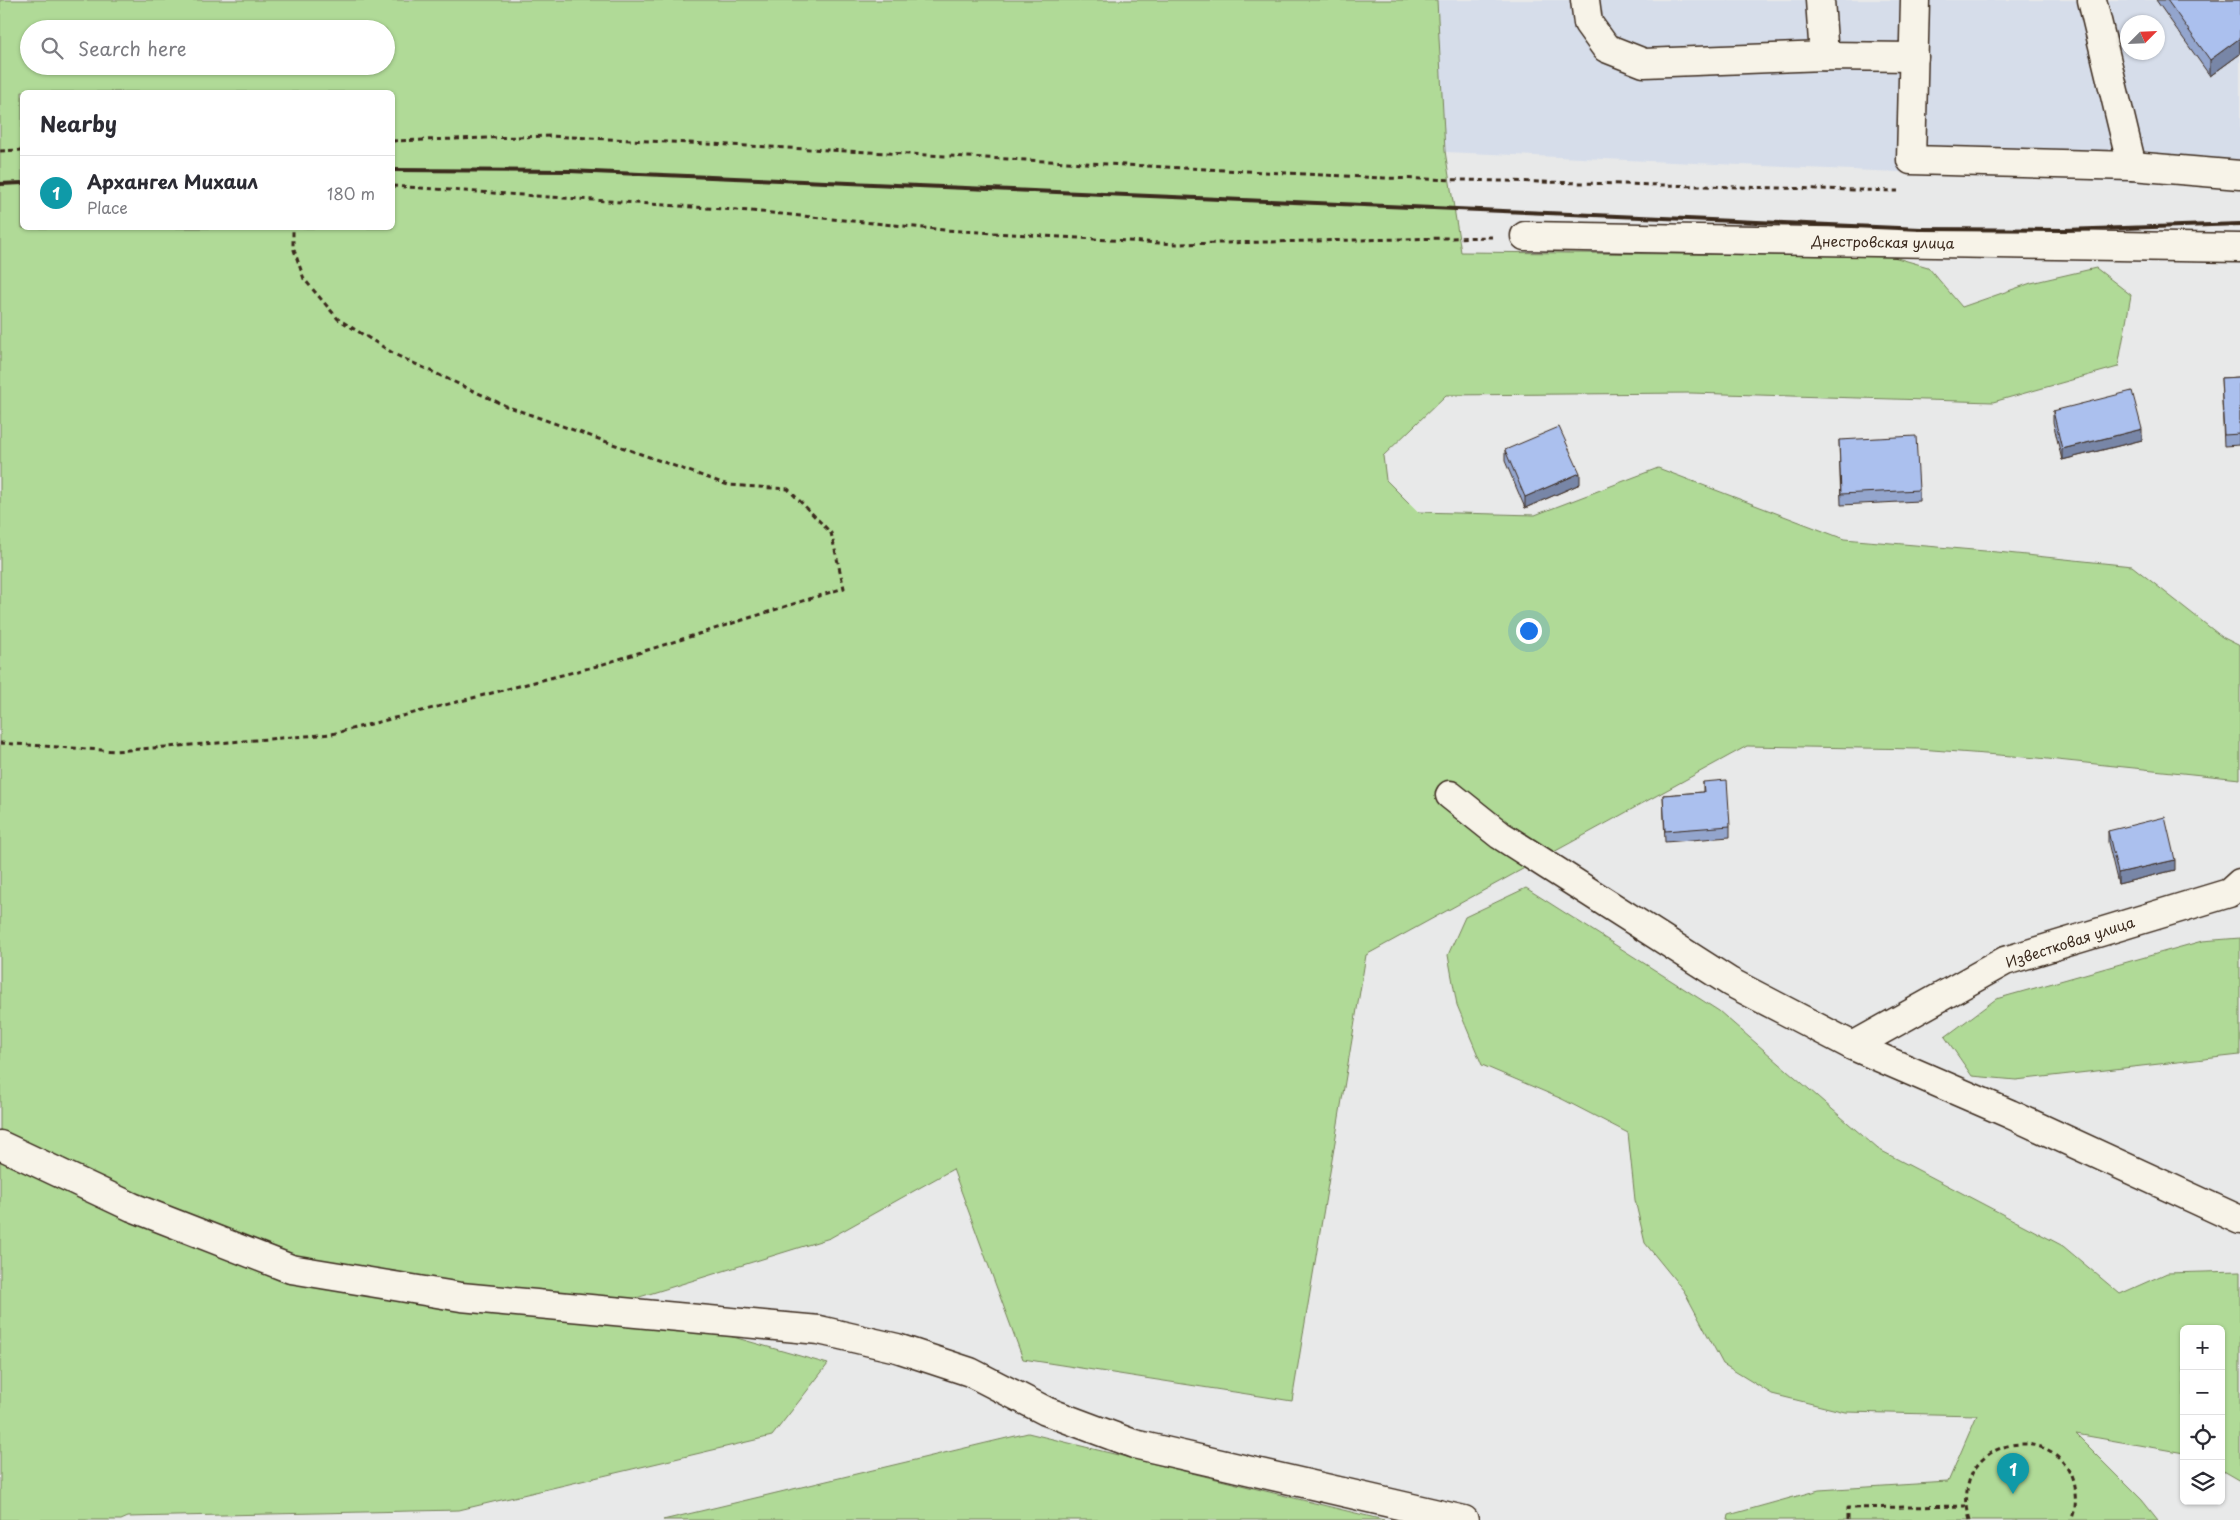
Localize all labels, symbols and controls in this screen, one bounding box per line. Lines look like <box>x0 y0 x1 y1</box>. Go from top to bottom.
north arrow <box>2120 15 2165 60</box>
search box <box>20 20 395 75</box>
icon: search <box>38 34 66 62</box>
text: Search here <box>78 34 187 62</box>
text: Nearby <box>40 107 117 139</box>
text: Архангел Михаил <box>87 167 258 195</box>
text: 1 <box>52 181 60 205</box>
text: 180 m <box>327 181 375 205</box>
text: Place <box>87 195 128 219</box>
street label: Днестровская улица <box>1810 230 1955 254</box>
your location <box>1516 618 1542 644</box>
street label: Известковая улица <box>2003 911 2137 973</box>
map controls <box>2180 1325 2225 1505</box>
button: + <box>2180 1325 2225 1370</box>
button: − <box>2180 1370 2225 1415</box>
button: locate <box>2180 1415 2225 1460</box>
pin: 1 <box>1997 1453 2029 1494</box>
button: layers <box>2180 1460 2225 1505</box>

